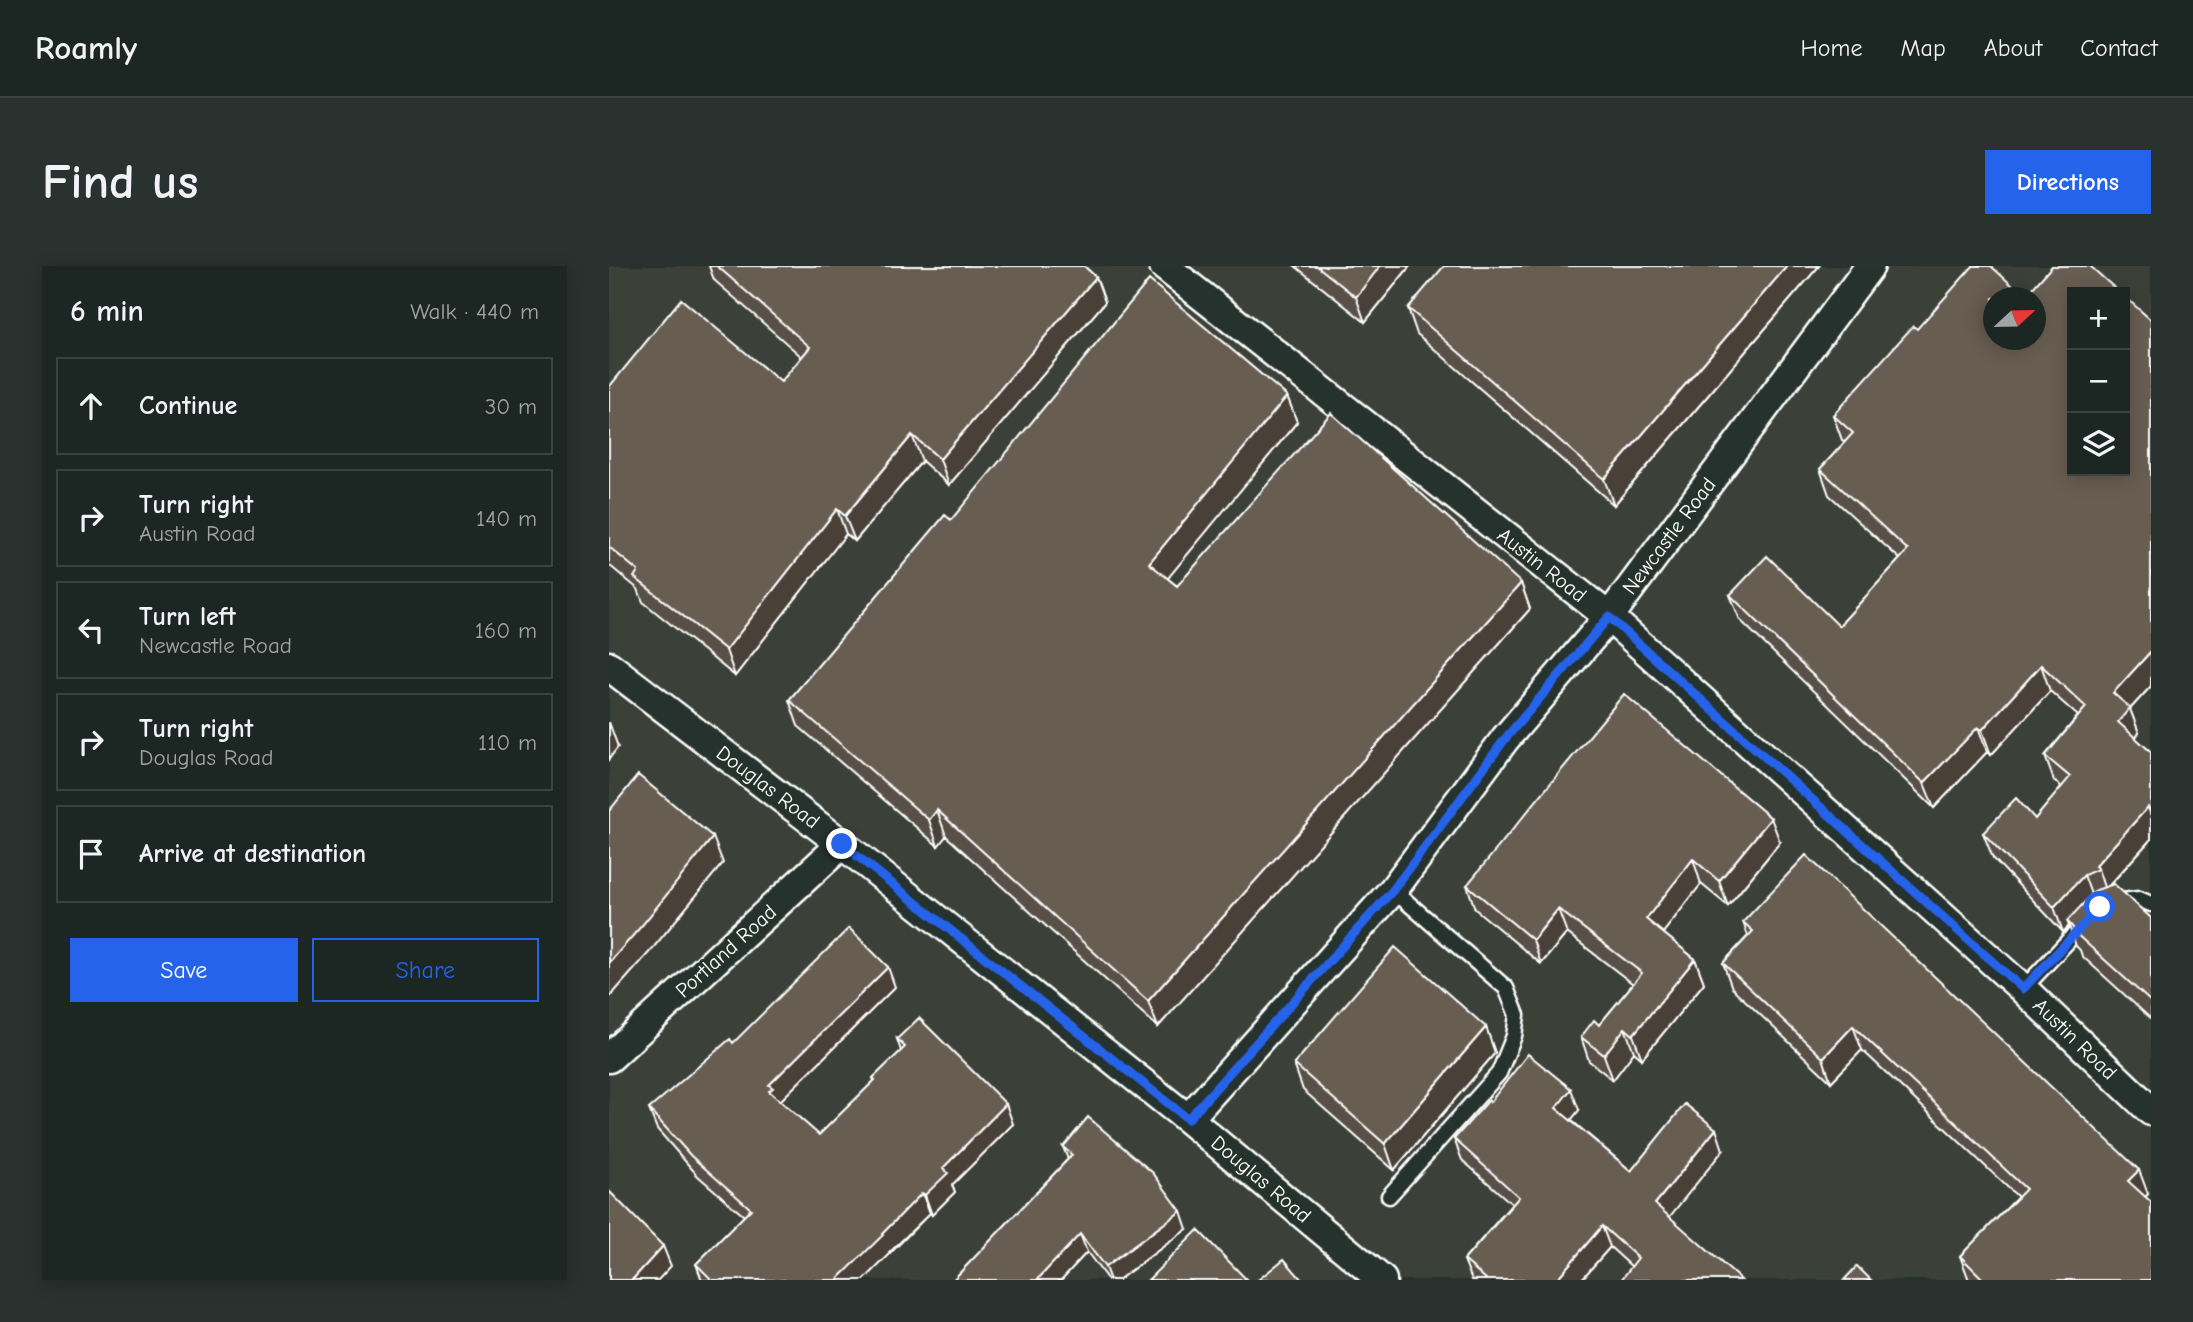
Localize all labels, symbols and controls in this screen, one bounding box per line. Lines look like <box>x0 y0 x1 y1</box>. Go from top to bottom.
text: Roamly <box>35 29 137 67</box>
text: Home <box>1801 34 1862 62</box>
text: Map <box>1900 34 1946 62</box>
text: About <box>1984 34 2042 62</box>
text: Contact <box>2080 34 2158 62</box>
button: Directions <box>1985 150 2151 214</box>
text: Find us <box>42 154 198 210</box>
north arrow <box>1983 287 2046 350</box>
map controls <box>2067 287 2130 476</box>
button: + <box>2067 287 2130 350</box>
text: 6 min <box>70 294 144 329</box>
text: Walk · 440 m <box>410 298 539 325</box>
button: − <box>2067 350 2130 413</box>
icon: ahead <box>72 387 110 425</box>
text: Continue <box>139 391 237 421</box>
text: 30 m <box>485 393 537 420</box>
button: layers <box>2067 413 2130 476</box>
street label: Newcastle Road <box>1617 473 1721 599</box>
text: Turn right <box>139 490 253 520</box>
icon: right <box>72 499 110 537</box>
text: 140 m <box>476 505 537 532</box>
text: Austin Road <box>139 520 256 547</box>
street label: Austin Road <box>1493 523 1591 607</box>
text: Turn left <box>139 602 236 632</box>
icon: left <box>72 611 110 649</box>
text: 160 m <box>475 617 537 644</box>
text: Newcastle Road <box>139 632 292 659</box>
text: Turn right <box>139 714 253 744</box>
icon: right <box>72 723 110 761</box>
text: 110 m <box>478 729 537 756</box>
street label: Douglas Road <box>712 740 824 834</box>
text: Douglas Road <box>139 744 273 771</box>
route end <box>826 828 857 859</box>
icon: arrive <box>72 835 110 873</box>
text: Arrive at destination <box>139 839 366 869</box>
route start <box>2084 891 2115 922</box>
street label: Portland Road <box>671 900 781 1002</box>
button: Save <box>70 938 298 1002</box>
button: Share <box>312 938 539 1002</box>
street label: Austin Road <box>2028 993 2122 1085</box>
street label: Douglas Road <box>1206 1130 1316 1228</box>

